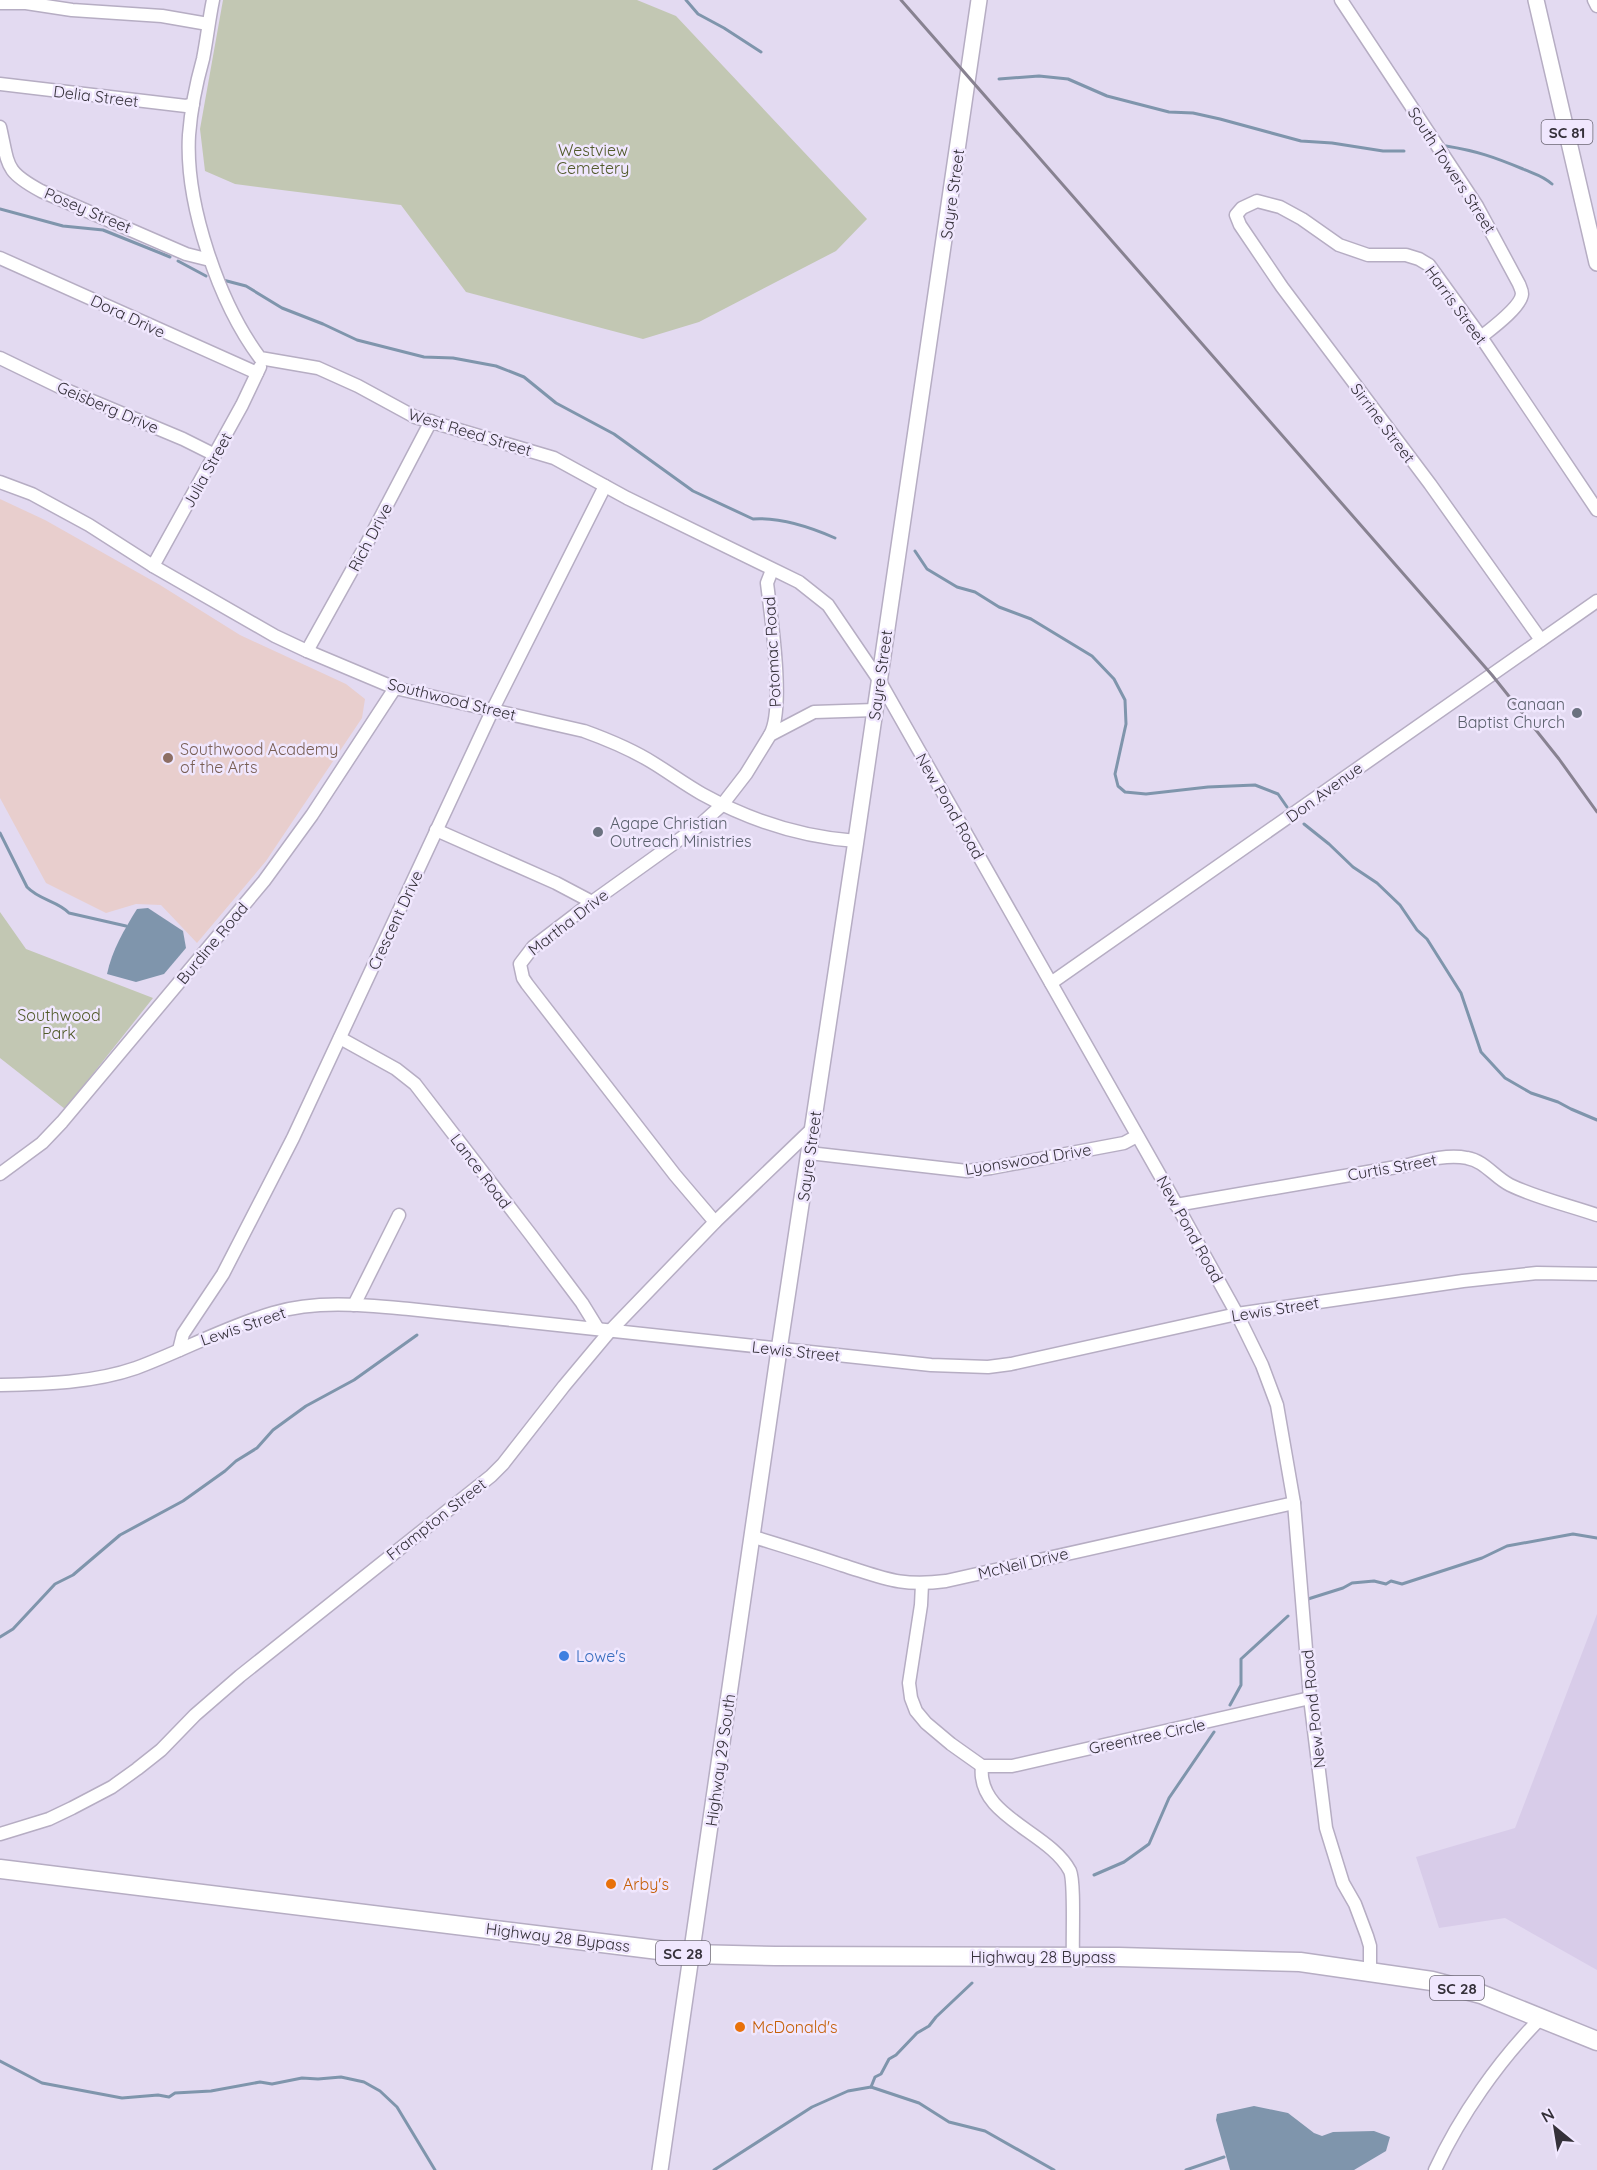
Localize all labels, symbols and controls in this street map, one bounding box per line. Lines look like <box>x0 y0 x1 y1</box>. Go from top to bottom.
street label: Delia Street <box>52 81 140 111</box>
street label: South Towers Street <box>1404 103 1500 237</box>
road number: SC 81 <box>1542 120 1592 144</box>
park label: Westview Cemetery <box>557 140 629 178</box>
street label: Sayre Street <box>936 148 968 240</box>
street label: Posey Street <box>41 183 135 237</box>
street label: Harris Street <box>1421 262 1491 348</box>
street label: Dora Drive <box>88 290 168 342</box>
street label: Geisberg Drive <box>54 377 162 437</box>
street label: Sirrine Street <box>1347 379 1419 467</box>
street label: West Reed Street <box>406 404 534 460</box>
street label: Julia Street <box>178 429 236 511</box>
street label: Rich Drive <box>344 499 396 575</box>
street label: Potomac Road <box>759 596 785 708</box>
street label: Sayre Street <box>864 629 896 721</box>
street label: Southwood Street <box>386 673 518 725</box>
place label: Canaan Baptist Church <box>1457 694 1565 732</box>
marker: Canaan Baptist Church <box>1570 706 1584 720</box>
place label: Southwood Academy of the Arts <box>180 739 338 777</box>
street label: New Pond Road <box>912 749 988 863</box>
marker: Southwood Academy of the Arts <box>161 751 175 765</box>
street label: Don Avenue <box>1282 758 1366 826</box>
place label: Agape Christian Outreach Ministries <box>610 813 752 851</box>
marker: Agape Christian Outreach Ministries <box>591 825 605 839</box>
street label: Crescent Drive <box>363 867 427 973</box>
street label: Martha Drive <box>524 885 612 959</box>
street label: Burdine Road <box>172 898 252 988</box>
park label: Southwood Park <box>17 1005 101 1043</box>
street label: Sayre Street <box>793 1110 825 1202</box>
street label: Lance Road <box>446 1129 516 1213</box>
street label: Lyonswood Drive <box>963 1139 1093 1179</box>
street label: Curtis Street <box>1346 1149 1438 1185</box>
street label: New Pond Road <box>1152 1172 1228 1286</box>
street label: Lewis Street <box>1230 1292 1320 1326</box>
street label: Lewis Street <box>198 1302 288 1350</box>
street label: Lewis Street <box>751 1336 841 1366</box>
street label: Frampton Street <box>382 1474 490 1564</box>
street label: McNeil Drive <box>976 1543 1070 1583</box>
place label: Lowe's <box>576 1646 626 1666</box>
marker: Lowe's <box>557 1649 571 1663</box>
street label: New Pond Road <box>1297 1649 1329 1769</box>
street label: Highway 29 South <box>701 1692 739 1828</box>
street label: Greentree Circle <box>1087 1714 1207 1758</box>
place label: Arby's <box>623 1874 669 1894</box>
marker: Arby's <box>604 1877 618 1891</box>
street label: Highway 28 Bypass <box>485 1918 631 1956</box>
road number: SC 28 <box>656 1941 710 1965</box>
street label: Highway 28 Bypass <box>970 1947 1116 1967</box>
road number: SC 28 <box>1430 1976 1484 2000</box>
place label: McDonald's <box>752 2017 838 2037</box>
marker: McDonald's <box>733 2020 747 2034</box>
north arrow <box>1525 2098 1585 2158</box>
text: N <box>1537 2103 1558 2127</box>

